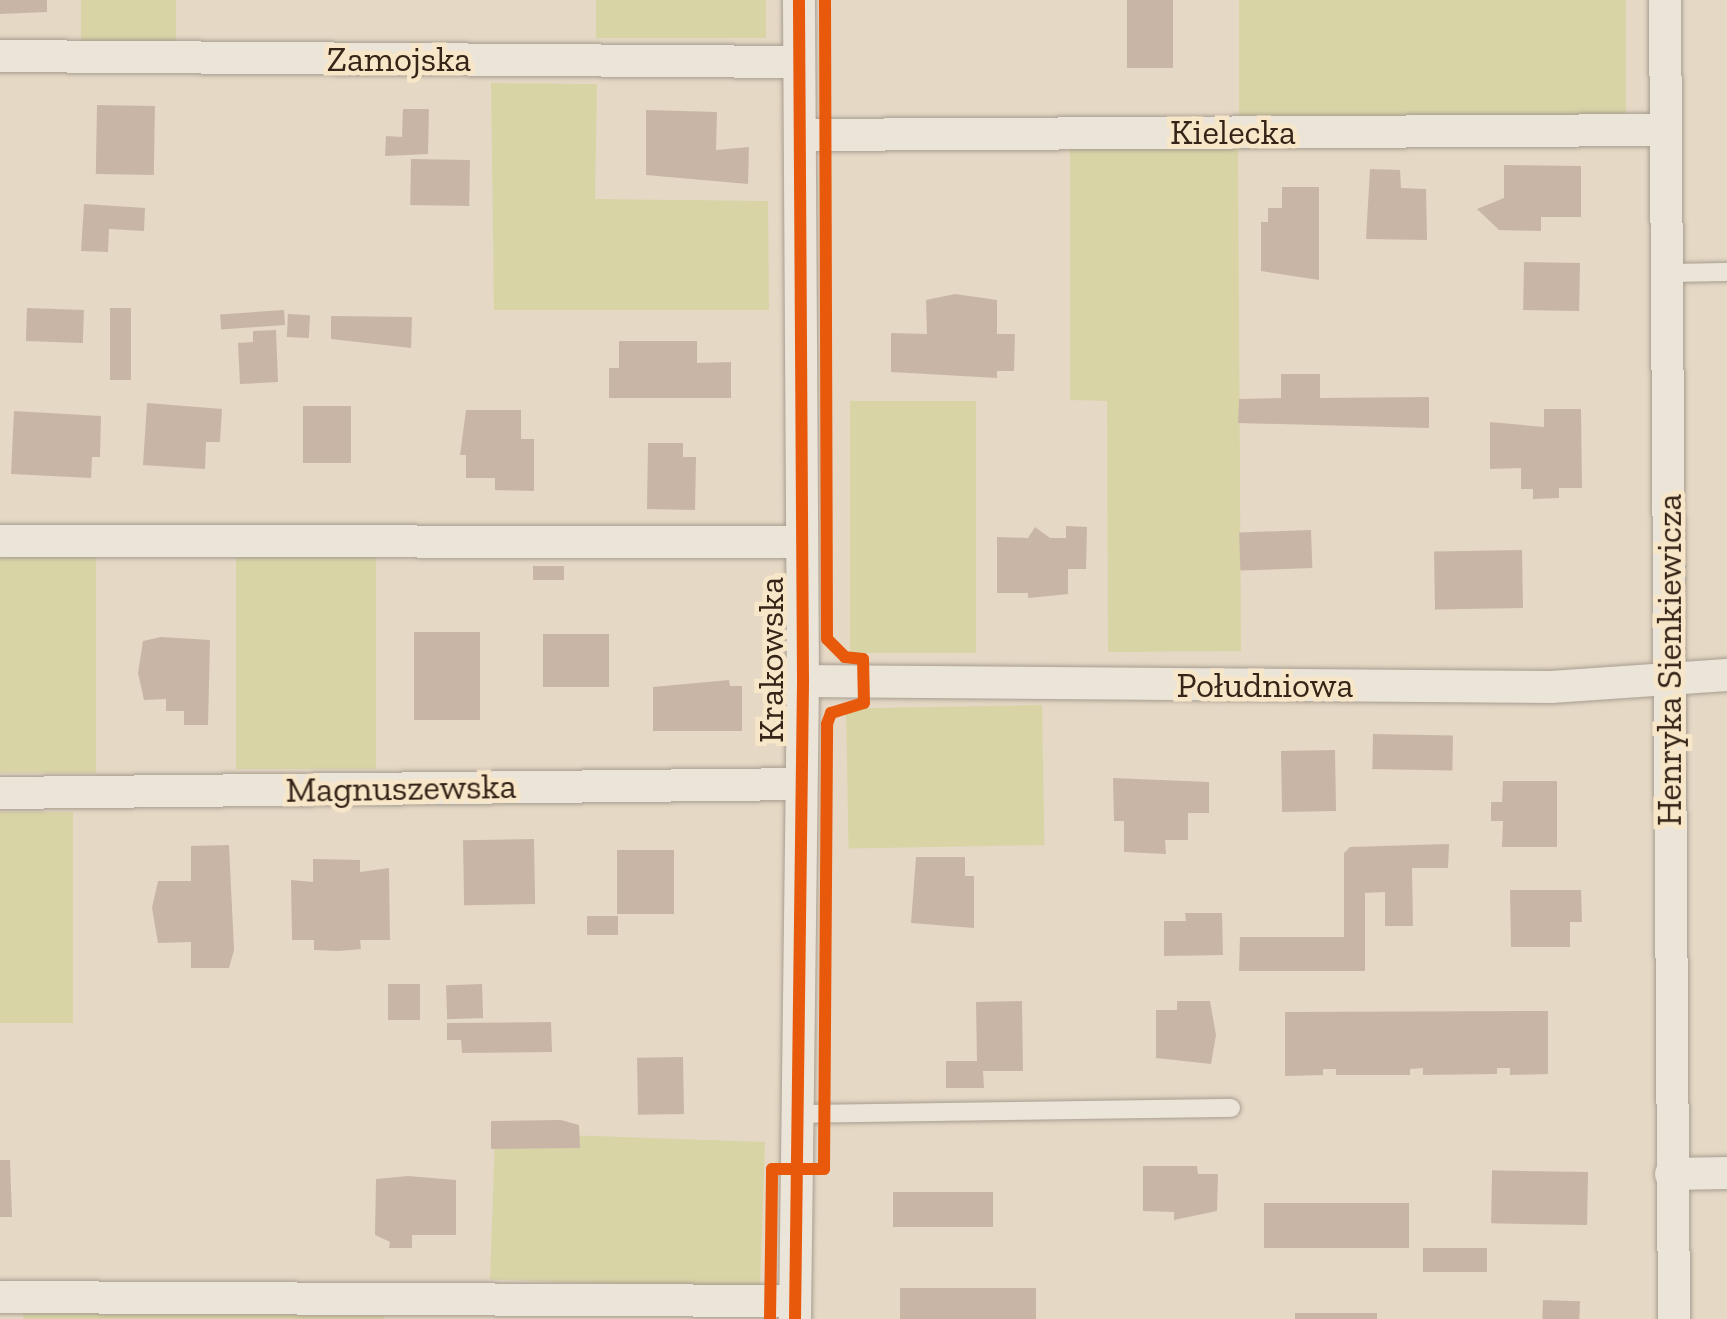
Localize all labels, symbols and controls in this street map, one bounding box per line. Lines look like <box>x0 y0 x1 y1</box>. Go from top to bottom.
street label: Zamojska <box>327 38 471 80</box>
street label: Kielecka <box>1170 111 1296 153</box>
street label: Henryka Sienkiewicza <box>1648 494 1690 826</box>
street label: Krakowska <box>750 577 792 743</box>
street label: Południowa <box>1177 664 1353 706</box>
street label: Magnuszewska <box>285 765 517 811</box>

